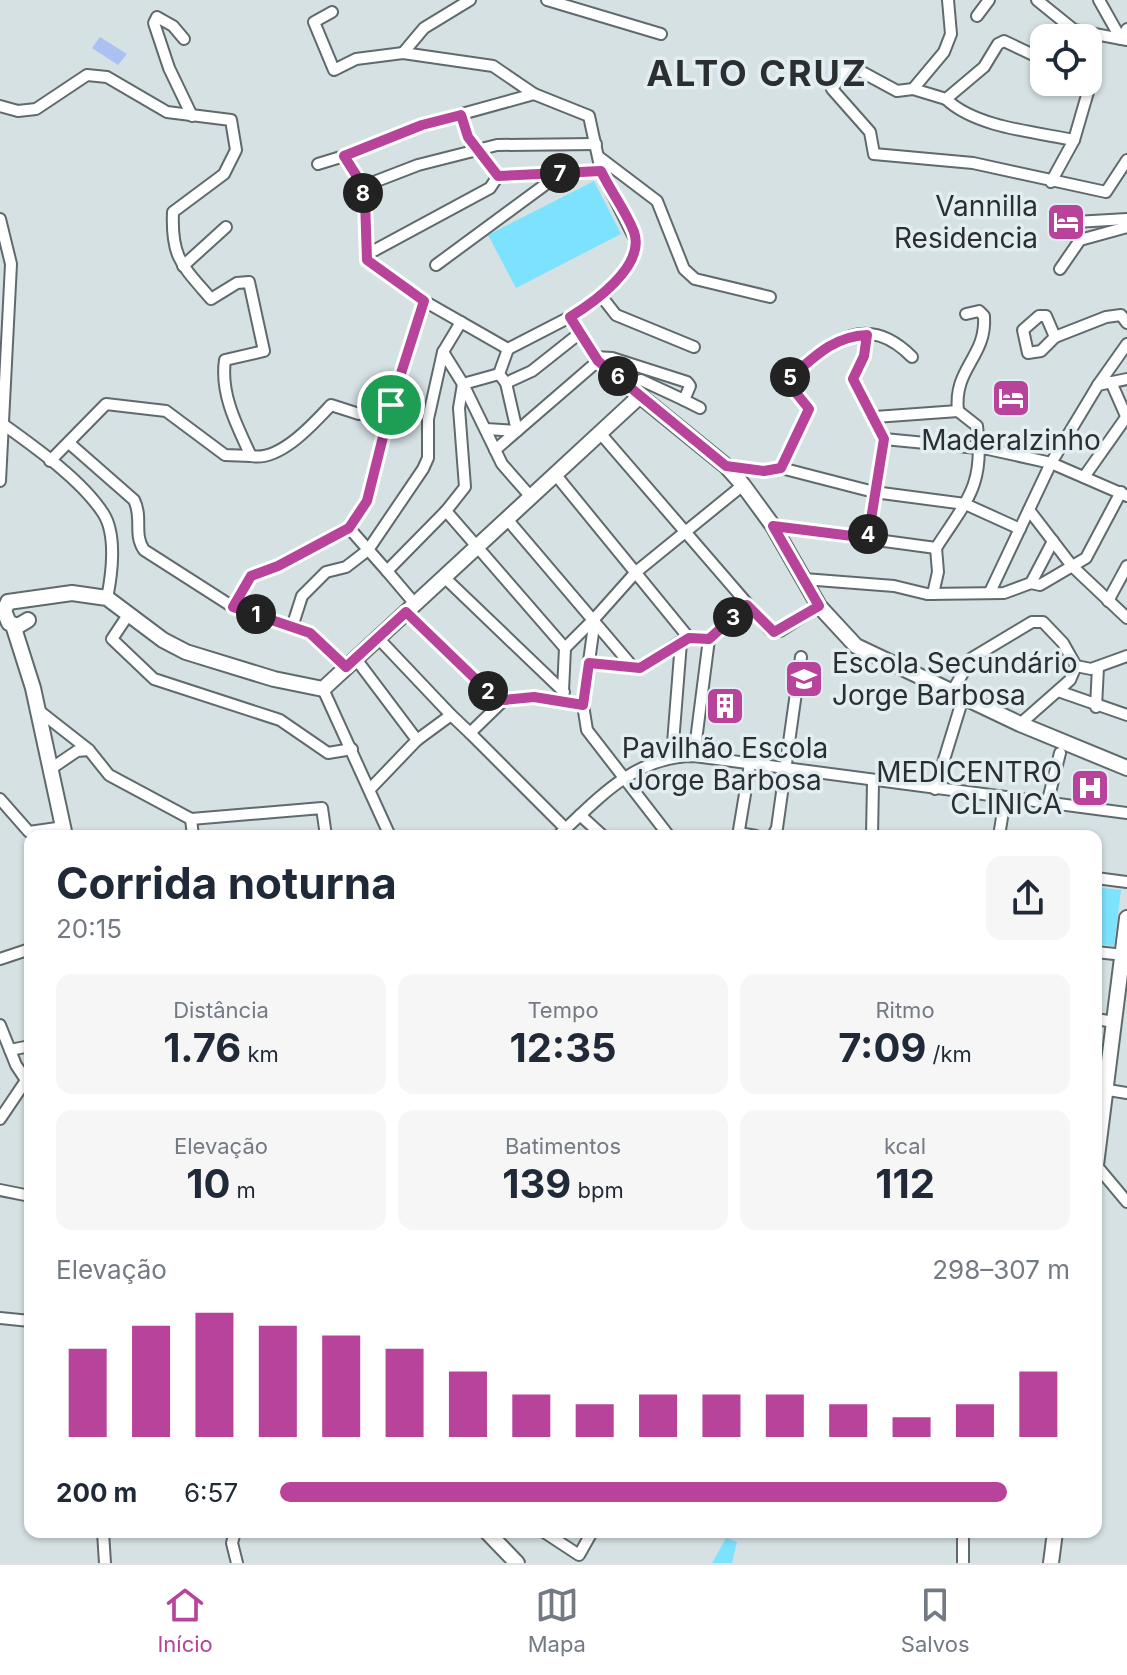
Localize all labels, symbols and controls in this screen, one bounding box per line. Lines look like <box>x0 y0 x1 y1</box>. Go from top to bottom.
map controls <box>1030 24 1102 96</box>
button: locate <box>1030 24 1102 96</box>
district label: ALTO CRUZ <box>646 51 868 95</box>
pin: 7 <box>540 153 580 193</box>
text: 7 <box>554 160 566 186</box>
pin: 8 <box>343 173 383 213</box>
text: 8 <box>356 180 370 206</box>
place label: Vannilla Residencia <box>894 189 1038 255</box>
hotel icon: Vannilla Residencia <box>1045 201 1087 243</box>
pin: 6 <box>598 356 638 396</box>
pin: 5 <box>770 357 810 397</box>
text: 6 <box>611 363 625 389</box>
text: 5 <box>783 364 797 390</box>
pin <box>357 371 425 439</box>
hotel icon: Maderalzinho <box>990 377 1032 419</box>
icon: arrive <box>369 383 413 427</box>
place label: Maderalzinho <box>921 423 1101 457</box>
pin: 4 <box>848 514 888 554</box>
text: 4 <box>861 521 875 547</box>
pin: 1 <box>236 594 276 634</box>
pin: 3 <box>713 597 753 637</box>
text: 1 <box>251 601 261 627</box>
text: 3 <box>726 604 740 630</box>
place label: Escola Secundário Jorge Barbosa <box>832 646 1078 712</box>
school or university icon: Escola Secundário Jorge Barbosa <box>783 658 825 700</box>
pin: 2 <box>468 671 508 711</box>
text: 2 <box>481 678 495 704</box>
building icon: Pavilhão Escola Jorge Barbosa <box>704 685 746 727</box>
place label: Pavilhão Escola Jorge Barbosa <box>622 731 828 797</box>
place label: MEDICENTRO CLINICA <box>876 755 1062 821</box>
hospital icon: MEDICENTRO CLINICA <box>1069 767 1111 809</box>
text: Corrida noturna <box>56 856 397 910</box>
button: share <box>986 856 1070 940</box>
text: 20:15 <box>56 913 122 944</box>
text: Distância <box>173 997 269 1023</box>
text: Tempo <box>527 997 599 1023</box>
text: Ritmo <box>875 997 935 1023</box>
text: 1.76 <box>163 1023 241 1072</box>
text: 12:35 <box>509 1023 617 1072</box>
text: 7:09 <box>838 1023 926 1072</box>
text: km <box>241 1041 279 1067</box>
text: /km <box>926 1041 972 1067</box>
text: Elevação <box>174 1133 268 1159</box>
text: Batimentos <box>505 1133 621 1159</box>
text: kcal <box>884 1133 926 1159</box>
text: 10 <box>186 1159 230 1208</box>
text: 139 <box>502 1159 571 1208</box>
text: 112 <box>875 1159 935 1208</box>
text: m <box>230 1177 256 1203</box>
text: bpm <box>571 1177 624 1203</box>
text: Elevação <box>56 1254 167 1285</box>
text: 298–307 m <box>932 1254 1070 1285</box>
text: 200 m <box>56 1477 137 1508</box>
text: 6:57 <box>184 1477 238 1508</box>
tab: Início <box>157 1583 213 1657</box>
tab: Mapa <box>528 1583 586 1657</box>
tab: Salvos <box>901 1583 970 1657</box>

